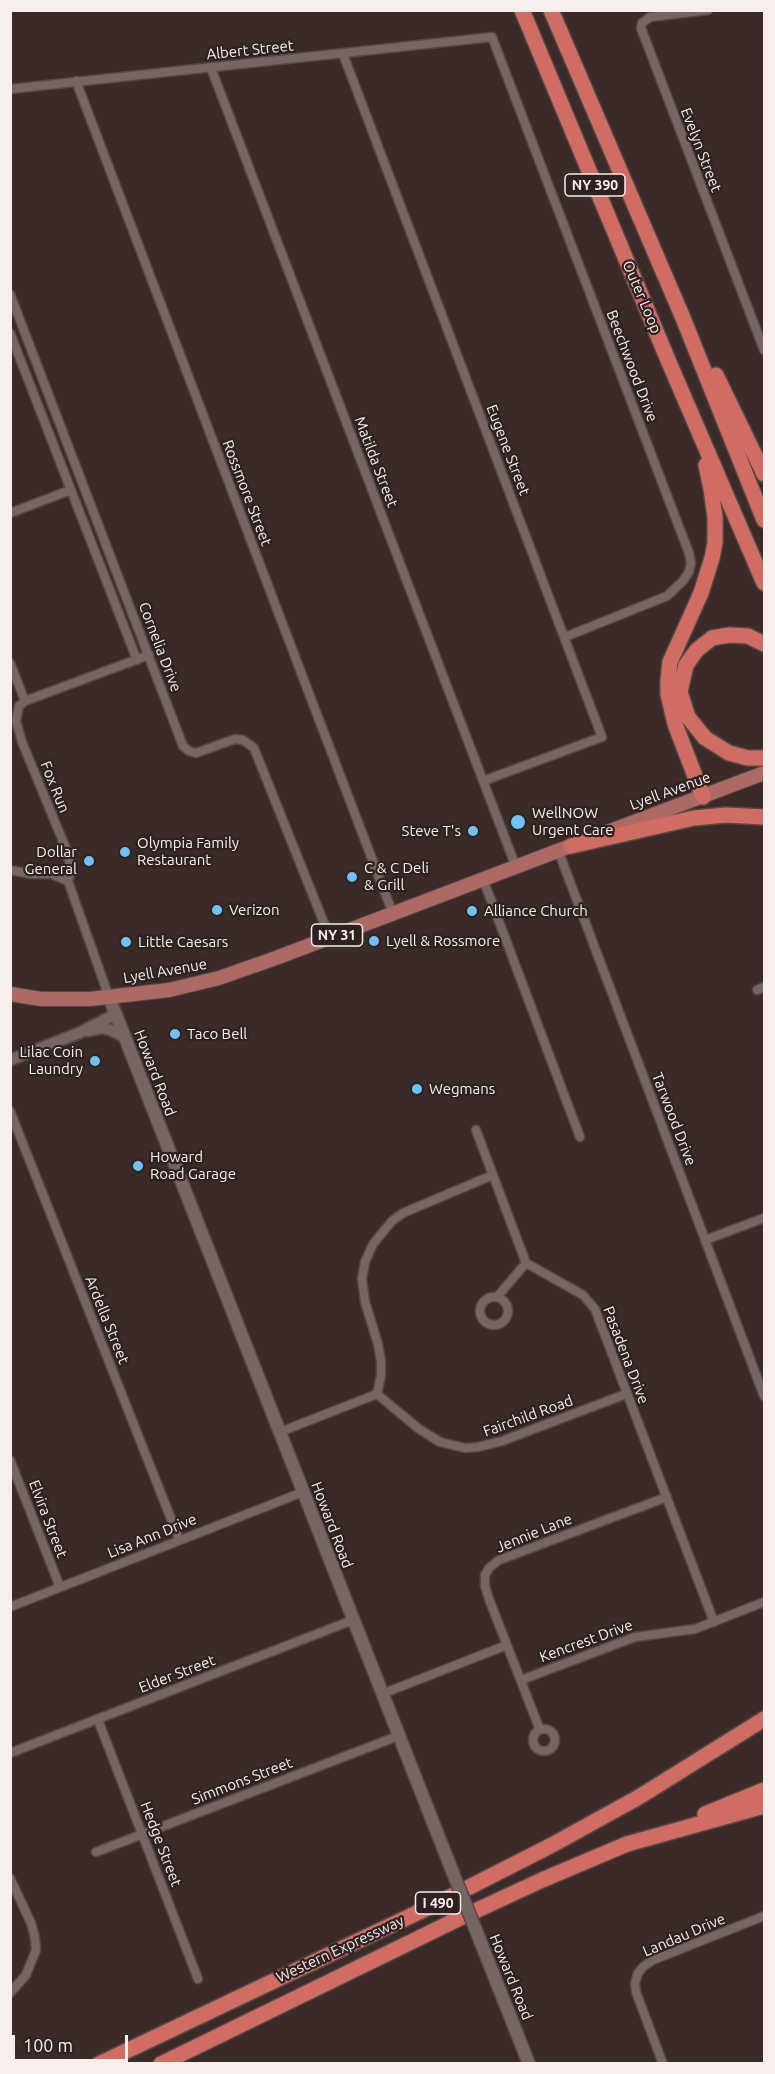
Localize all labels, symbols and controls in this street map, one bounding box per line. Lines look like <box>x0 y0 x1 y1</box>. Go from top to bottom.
street label: Albert Street <box>205 36 295 64</box>
street label: Evelyn Street <box>677 105 725 195</box>
road number: NY 390 <box>565 174 625 196</box>
street label: Outer Loop <box>619 258 665 336</box>
street label: Beechwood Drive <box>602 307 662 425</box>
street label: Eugene Street <box>482 402 534 498</box>
street label: Matilda Street <box>350 414 402 510</box>
street label: Rossmore Street <box>219 437 275 549</box>
street label: Cornelia Drive <box>135 600 185 694</box>
street label: Fox Run <box>37 759 73 815</box>
street label: Lyell Avenue <box>627 768 713 814</box>
place label: WellNOW Urgent Care <box>532 804 614 839</box>
marker: WellNOW Urgent Care <box>509 813 527 831</box>
place label: Steve T's <box>402 822 461 840</box>
marker: Steve T's <box>466 824 480 838</box>
place label: Olympia Family Restaurant <box>137 834 239 869</box>
place label: Dollar General <box>25 843 77 878</box>
marker: Olympia Family Restaurant <box>118 845 132 859</box>
marker: Dollar General <box>82 854 96 868</box>
place label: C & C Deli & Grill <box>364 859 429 894</box>
marker: C & C Deli & Grill <box>345 870 359 884</box>
place label: Verizon <box>229 901 280 919</box>
place label: Alliance Church <box>484 902 588 920</box>
marker: Verizon <box>210 903 224 917</box>
marker: Alliance Church <box>465 904 479 918</box>
road number: NY 31 <box>312 924 362 946</box>
place label: Lyell & Rossmore <box>386 932 500 950</box>
place label: Little Caesars <box>138 933 228 951</box>
marker: Lyell & Rossmore <box>367 934 381 948</box>
marker: Little Caesars <box>119 935 133 949</box>
street label: Lyell Avenue <box>122 955 208 987</box>
place label: Taco Bell <box>187 1025 247 1043</box>
street label: Howard Road <box>130 1027 180 1119</box>
marker: Taco Bell <box>168 1027 182 1041</box>
place label: Lilac Coin Laundry <box>19 1043 83 1078</box>
marker: Lilac Coin Laundry <box>88 1054 102 1068</box>
street label: Tarwood Drive <box>648 1070 700 1168</box>
place label: Wegmans <box>429 1080 495 1098</box>
marker: Wegmans <box>410 1082 424 1096</box>
place label: Howard Road Garage <box>150 1148 236 1183</box>
marker: Howard Road Garage <box>131 1159 145 1173</box>
street label: Ardella Street <box>81 1273 133 1367</box>
street label: Pasadena Drive <box>599 1304 653 1406</box>
street label: Fairchild Road <box>481 1391 575 1441</box>
street label: Elvira Street <box>25 1478 71 1560</box>
street label: Howard Road <box>307 1479 357 1571</box>
street label: Lisa Ann Drive <box>105 1510 199 1562</box>
street label: Jennie Lane <box>493 1510 575 1556</box>
street label: Kencrest Drive <box>537 1616 635 1666</box>
street label: Elder Street <box>136 1651 218 1697</box>
street label: Simmons Street <box>189 1754 295 1808</box>
street label: Hedge Street <box>137 1799 185 1889</box>
road number: I 490 <box>416 1892 460 1914</box>
street label: Landau Drive <box>640 1910 728 1960</box>
street label: Western Expressway <box>273 1912 407 1986</box>
street label: Howard Road <box>486 1931 536 2023</box>
scale bar <box>15 2023 130 2061</box>
text: 100 m <box>23 2035 73 2055</box>

